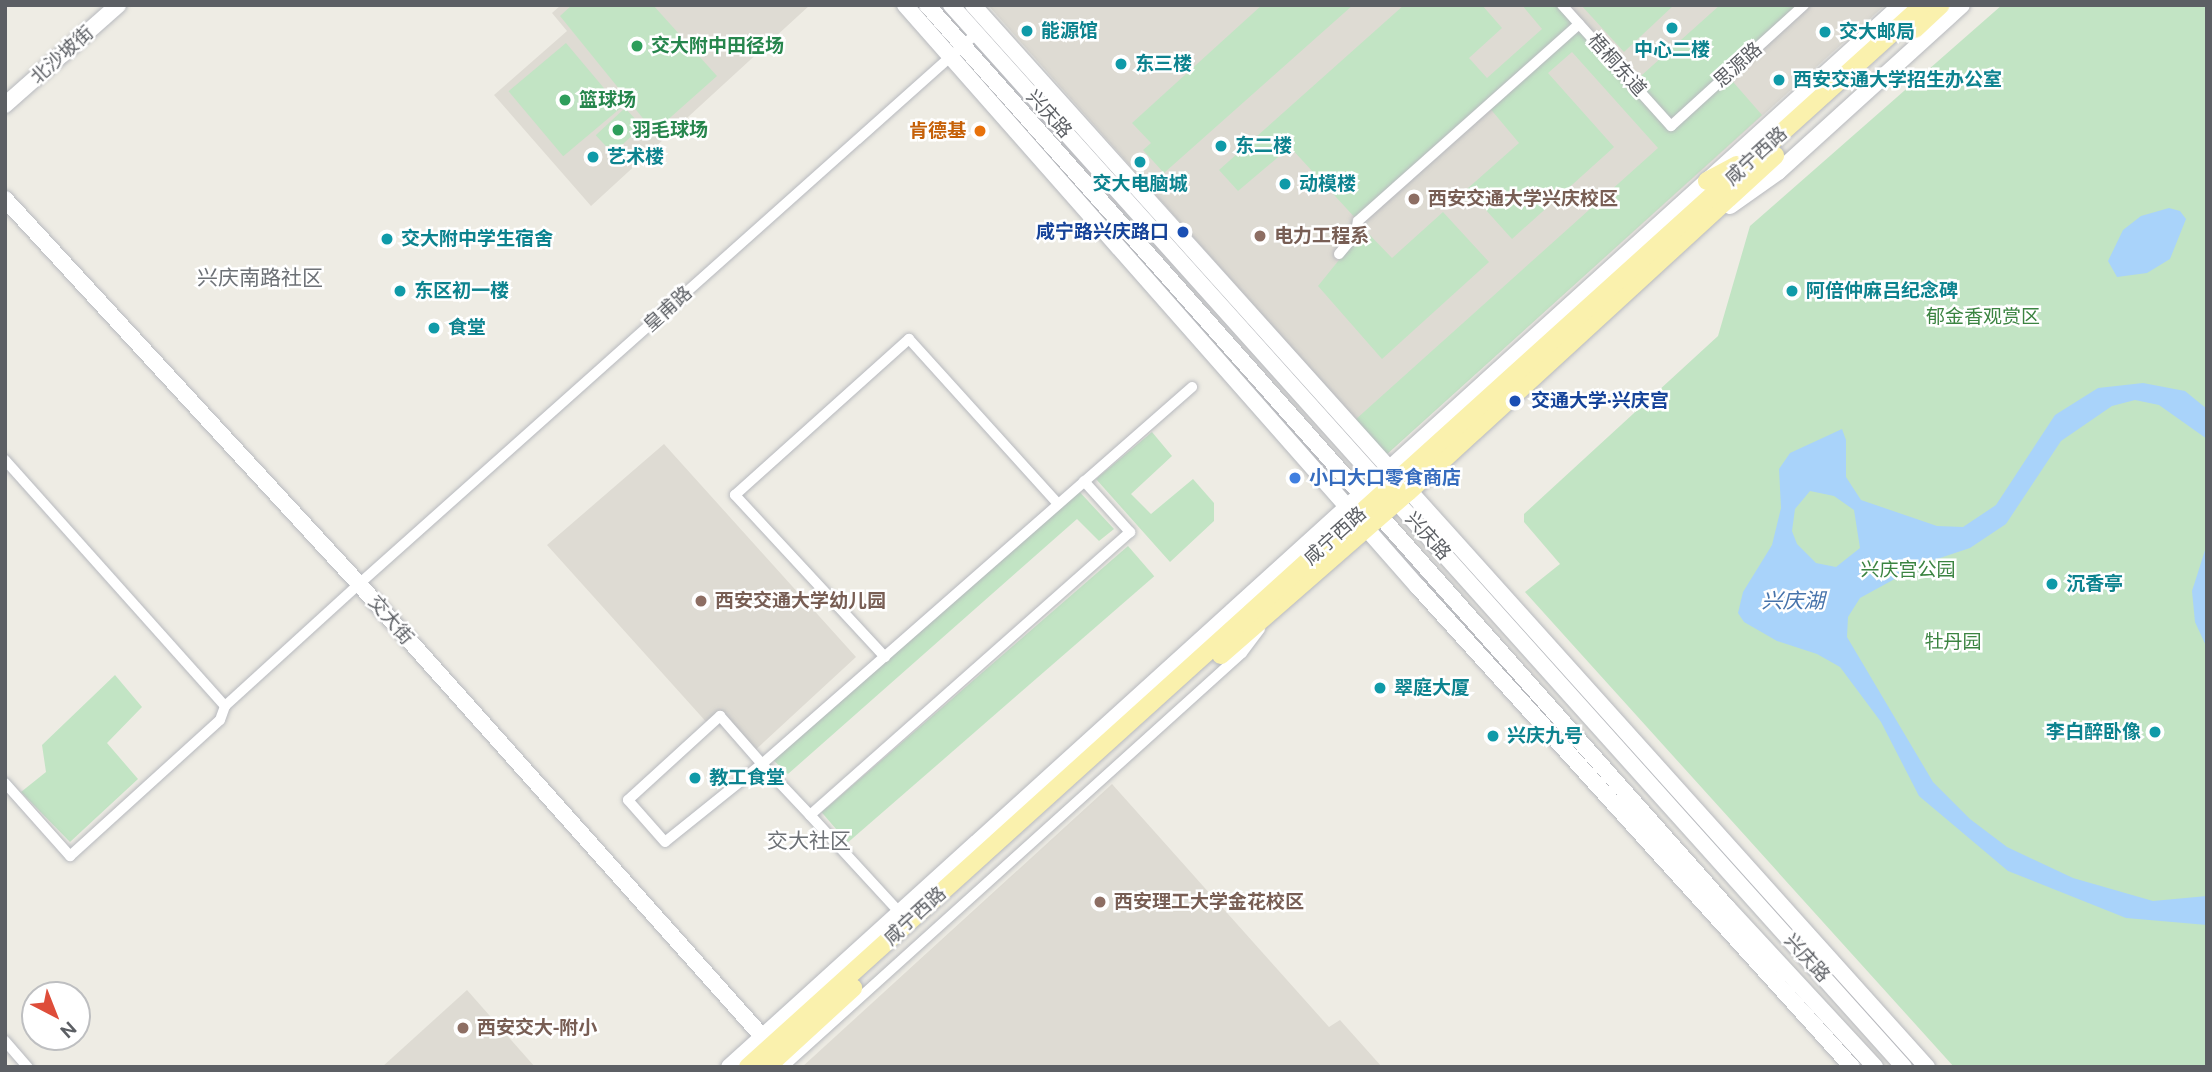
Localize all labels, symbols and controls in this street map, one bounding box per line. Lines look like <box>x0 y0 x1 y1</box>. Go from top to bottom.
place label: 能源馆 <box>1041 20 1098 42</box>
marker: 中心二楼 <box>1664 20 1680 36</box>
street label: 北沙坡街 <box>26 21 98 89</box>
place label: 交大邮局 <box>1839 21 1915 43</box>
marker: 能源馆 <box>1019 23 1035 39</box>
marker: 交大邮局 <box>1817 24 1833 40</box>
street label: 梧桐东道 <box>1583 29 1651 101</box>
place label: 交大附中田径场 <box>651 35 784 57</box>
street label: 思源路 <box>1709 37 1767 93</box>
marker: 交大附中田径场 <box>629 38 645 54</box>
place label: 中心二楼 <box>1634 39 1710 61</box>
place label: 东三楼 <box>1135 53 1192 75</box>
marker: 东三楼 <box>1113 56 1129 72</box>
place label: 西安交通大学招生办公室 <box>1793 69 2002 91</box>
marker: 西安交通大学招生办公室 <box>1771 72 1787 88</box>
street label: 兴庆路 <box>1021 85 1077 143</box>
place label: 篮球场 <box>579 89 636 111</box>
marker: 篮球场 <box>557 92 573 108</box>
place label: 羽毛球场 <box>632 119 708 141</box>
place label: 肯德基 <box>909 120 966 142</box>
marker: 羽毛球场 <box>610 122 626 138</box>
street label: 咸宁西路 <box>1720 122 1792 190</box>
marker: 肯德基 <box>972 123 988 139</box>
place label: 东二楼 <box>1235 135 1292 157</box>
marker: 东二楼 <box>1213 138 1229 154</box>
place label: 艺术楼 <box>607 146 664 168</box>
marker: 艺术楼 <box>585 149 601 165</box>
marker: 交大电脑城 <box>1132 154 1148 170</box>
place label: 交大电脑城 <box>1093 173 1187 195</box>
place label: 动模楼 <box>1299 173 1356 195</box>
marker: 动模楼 <box>1277 176 1293 192</box>
place label: 西安交通大学兴庆校区 <box>1428 188 1618 210</box>
marker: 西安交通大学兴庆校区 <box>1406 191 1422 207</box>
place label: 咸宁路兴庆路口 <box>1036 221 1169 243</box>
marker: 咸宁路兴庆路口 <box>1175 224 1191 240</box>
place label: 电力工程系 <box>1274 225 1369 247</box>
place label: 交大附中学生宿舍 <box>401 228 553 250</box>
marker: 电力工程系 <box>1252 228 1268 244</box>
marker: 交大附中学生宿舍 <box>379 231 395 247</box>
district label: 兴庆南路社区 <box>197 264 323 290</box>
place label: 东区初一楼 <box>414 280 509 302</box>
place label: 阿倍仲麻吕纪念碑 <box>1806 280 1958 302</box>
street label: 皇甫路 <box>639 281 697 337</box>
marker: 东区初一楼 <box>392 283 408 299</box>
marker: 阿倍仲麻吕纪念碑 <box>1784 283 1800 299</box>
park label: 郁金香观赏区 <box>1926 306 2040 328</box>
place label: 食堂 <box>448 317 486 339</box>
marker: 食堂 <box>426 320 442 336</box>
place label: 交通大学·兴庆宫 <box>1531 390 1669 412</box>
marker: 交通大学·兴庆宫 <box>1505 391 1525 411</box>
place label: 小口大口零食商店 <box>1309 467 1461 489</box>
marker: 小口大口零食商店 <box>1287 470 1303 486</box>
street label: 咸宁西路 <box>1299 502 1371 570</box>
street label: 兴庆路 <box>1400 507 1456 565</box>
park label: 兴庆宫公园 <box>1861 559 1955 581</box>
place label: 沉香亭 <box>2066 573 2123 595</box>
marker: 沉香亭 <box>2044 576 2060 592</box>
water label: 兴庆湖 <box>1762 587 1824 613</box>
place label: 西安交通大学幼儿园 <box>715 590 886 612</box>
street label: 交大街 <box>364 591 418 649</box>
marker: 西安交通大学幼儿园 <box>693 593 709 609</box>
park label: 牡丹园 <box>1925 631 1981 653</box>
place label: 翠庭大厦 <box>1394 677 1470 699</box>
marker: 翠庭大厦 <box>1372 680 1388 696</box>
place label: 李白醉卧像 <box>2046 721 2141 743</box>
marker: 李白醉卧像 <box>2147 724 2163 740</box>
place label: 兴庆九号 <box>1507 725 1583 747</box>
marker: 兴庆九号 <box>1485 728 1501 744</box>
place label: 教工食堂 <box>709 767 785 789</box>
marker: 教工食堂 <box>687 770 703 786</box>
district label: 交大社区 <box>767 827 851 853</box>
street label: 咸宁西路 <box>879 882 951 950</box>
place label: 西安理工大学金花校区 <box>1114 891 1304 913</box>
marker: 西安理工大学金花校区 <box>1092 894 1108 910</box>
street label: 兴庆路 <box>1779 929 1835 987</box>
north arrow <box>21 981 91 1051</box>
text: N <box>56 1017 81 1043</box>
place label: 西安交大-附小 <box>477 1017 597 1039</box>
marker: 西安交大-附小 <box>455 1020 471 1036</box>

